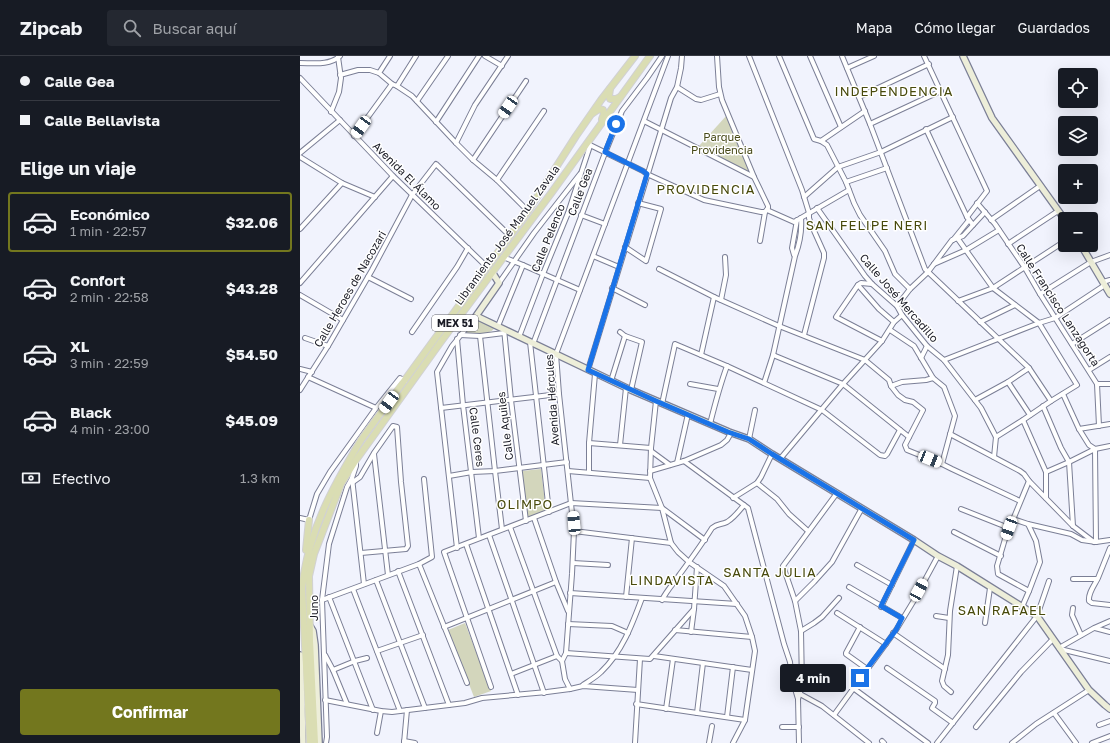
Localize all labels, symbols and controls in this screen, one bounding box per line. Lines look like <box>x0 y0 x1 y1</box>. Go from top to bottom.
search box <box>107 10 387 46</box>
text: Zipcab <box>20 16 83 39</box>
icon: search <box>121 17 143 39</box>
text: Buscar aquí <box>153 19 237 37</box>
text: Mapa <box>856 19 892 36</box>
text: Cómo llegar <box>914 19 995 36</box>
text: Guardados <box>1017 19 1090 36</box>
map controls <box>1058 68 1098 252</box>
button: locate <box>1058 68 1098 108</box>
text: Calle Gea <box>44 72 115 90</box>
district label: INDEPENDENCIA <box>835 83 953 99</box>
car <box>496 94 520 120</box>
text: Calle Bellavista <box>44 111 160 129</box>
car <box>349 114 373 140</box>
route start <box>607 115 625 133</box>
button: layers <box>1058 116 1098 156</box>
park label: Parque Providencia <box>691 130 753 156</box>
street label: Avenida El Álamo <box>371 139 444 213</box>
text: Elige un viaje <box>20 157 136 179</box>
street label: Libramiento José Manuel Zavala <box>451 162 562 307</box>
button: + <box>1058 164 1098 204</box>
street label: Calle Gea <box>564 166 595 218</box>
district label: PROVIDENCIA <box>656 181 756 197</box>
street label: Calle Pelenco <box>528 201 567 274</box>
icon: car <box>22 204 58 240</box>
text: Económico <box>70 205 150 223</box>
button: − <box>1058 212 1098 252</box>
text: $32.06 <box>226 213 278 231</box>
district label: SAN FELIPE NERI <box>806 217 928 233</box>
text: 1 min · 22:57 <box>70 223 146 239</box>
street label: Calle Heroes de Nacozari <box>311 228 388 349</box>
street label: Calle Francisco Lanzagorta <box>1014 241 1103 368</box>
street label: Calle José Mercadillo <box>857 251 942 345</box>
icon: car <box>22 270 58 306</box>
text: Confort <box>70 271 125 289</box>
text: $43.28 <box>226 279 278 297</box>
text: 2 min · 22:58 <box>70 289 149 305</box>
road number: MEX 51 <box>432 315 478 331</box>
icon: car <box>22 336 58 372</box>
text: XL <box>70 337 89 355</box>
text: $54.50 <box>226 345 278 363</box>
street label: Avenida Hércules <box>542 354 561 446</box>
text: 3 min · 22:59 <box>70 355 149 371</box>
car <box>377 389 401 415</box>
street label: Calle Aquiles <box>494 391 515 461</box>
icon: car <box>22 402 58 438</box>
text: Black <box>70 403 112 421</box>
street label: Calle Ceres <box>467 406 488 468</box>
text: $45.09 <box>225 411 278 429</box>
text: 4 min · 23:00 <box>70 421 150 437</box>
car <box>917 449 943 469</box>
icon: cash <box>20 467 42 489</box>
text: Efectivo <box>52 469 110 487</box>
text: 1.3 km <box>240 470 280 486</box>
district label: OLIMPO <box>497 496 553 512</box>
car <box>567 511 581 535</box>
car <box>999 515 1019 541</box>
district label: SANTA JULIA <box>723 564 817 580</box>
district label: LINDAVISTA <box>630 572 714 588</box>
car <box>908 577 930 603</box>
street label: Juno <box>307 595 320 621</box>
district label: SAN RAFAEL <box>958 602 1046 618</box>
callout: 4 min <box>780 664 846 692</box>
route end <box>851 669 869 687</box>
text: 4 min <box>796 670 830 686</box>
button: Confirmar <box>20 689 280 735</box>

